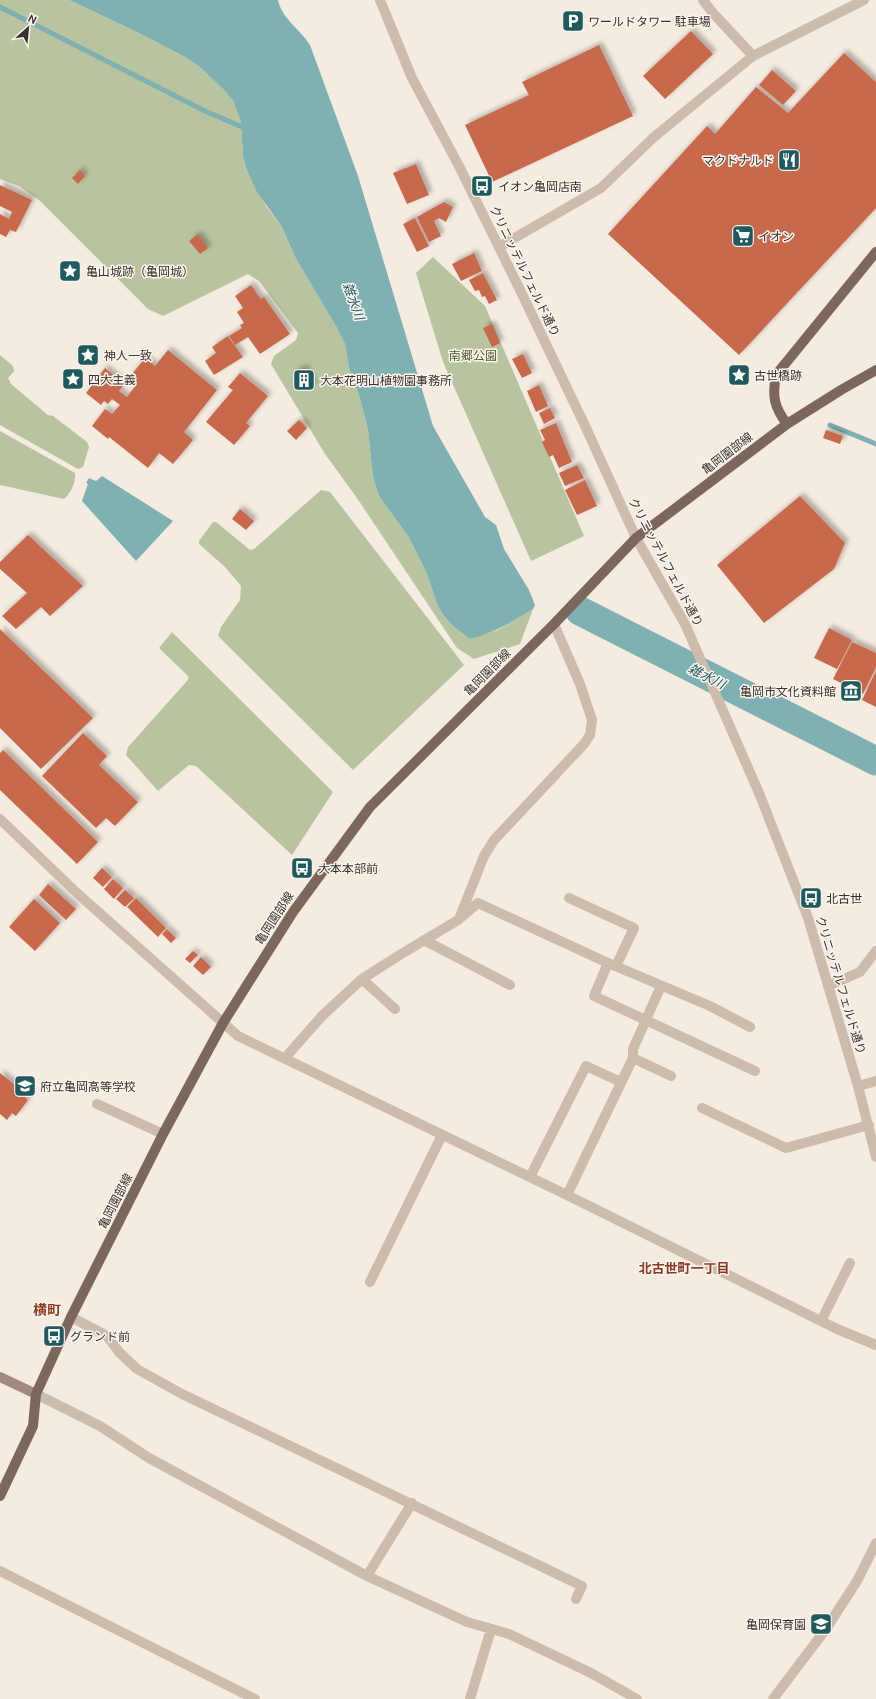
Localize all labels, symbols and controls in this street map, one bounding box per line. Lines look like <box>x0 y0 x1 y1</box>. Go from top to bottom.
north arrow <box>8 8 48 48</box>
parking icon: ワールドタワー 駐車場 <box>560 8 586 34</box>
text: N <box>26 12 39 26</box>
place label: ワールドタワー 駐車場 <box>588 15 711 28</box>
restaurant icon: マクドナルド <box>776 147 802 173</box>
place label: マクドナルド <box>702 154 774 167</box>
bus stop icon: イオン亀岡店南 <box>469 173 495 199</box>
place label: イオン亀岡店南 <box>498 180 582 193</box>
street label: クリニッテルフェルド通り <box>488 203 562 339</box>
supermarket icon: イオン <box>730 223 756 249</box>
place label: イオン <box>758 230 794 243</box>
place icon: 亀山城跡（亀岡城） <box>57 258 83 284</box>
place label: 亀山城跡（亀岡城） <box>86 265 194 278</box>
water label: 雑水川 <box>341 280 368 324</box>
place icon: 神人一致 <box>75 342 101 368</box>
place label: 神人一致 <box>104 349 152 362</box>
park label: 南郷公園 <box>449 349 497 362</box>
place icon: 古世橋跡 <box>726 362 752 388</box>
place icon: 四大主義 <box>60 366 86 392</box>
building icon: 大本花明山植物園事務所 <box>291 367 317 393</box>
place label: 古世橋跡 <box>754 369 802 382</box>
place label: 四大主義 <box>88 373 136 386</box>
place label: 大本花明山植物園事務所 <box>320 374 452 387</box>
street label: 亀岡園部線 <box>699 430 755 476</box>
street label: クリニッテルフェルド通り <box>626 495 706 629</box>
street label: 亀岡園部線 <box>461 646 513 698</box>
water label: 雑水川 <box>686 661 729 692</box>
museum icon: 亀岡市文化資料館 <box>838 678 864 704</box>
place label: 亀岡市文化資料館 <box>740 685 836 698</box>
bus stop icon: 大本本部前 <box>289 855 315 881</box>
place label: 大本本部前 <box>318 862 378 875</box>
bus stop icon: 北古世 <box>798 885 824 911</box>
street label: 亀岡園部線 <box>252 889 296 947</box>
place label: 北古世 <box>826 892 862 905</box>
street label: クリニッテルフェルド通り <box>814 914 868 1056</box>
school or university icon: 府立亀岡高等学校 <box>12 1073 38 1099</box>
place label: 府立亀岡高等学校 <box>40 1080 136 1093</box>
street label: 亀岡園部線 <box>96 1171 134 1231</box>
district label: 北古世町一丁目 <box>638 1261 730 1275</box>
district label: 横町 <box>33 1302 61 1318</box>
bus stop icon: グランド前 <box>41 1323 67 1349</box>
place label: グランド前 <box>70 1330 130 1343</box>
school or university icon: 亀岡保育園 <box>808 1611 834 1637</box>
place label: 亀岡保育園 <box>746 1618 806 1631</box>

